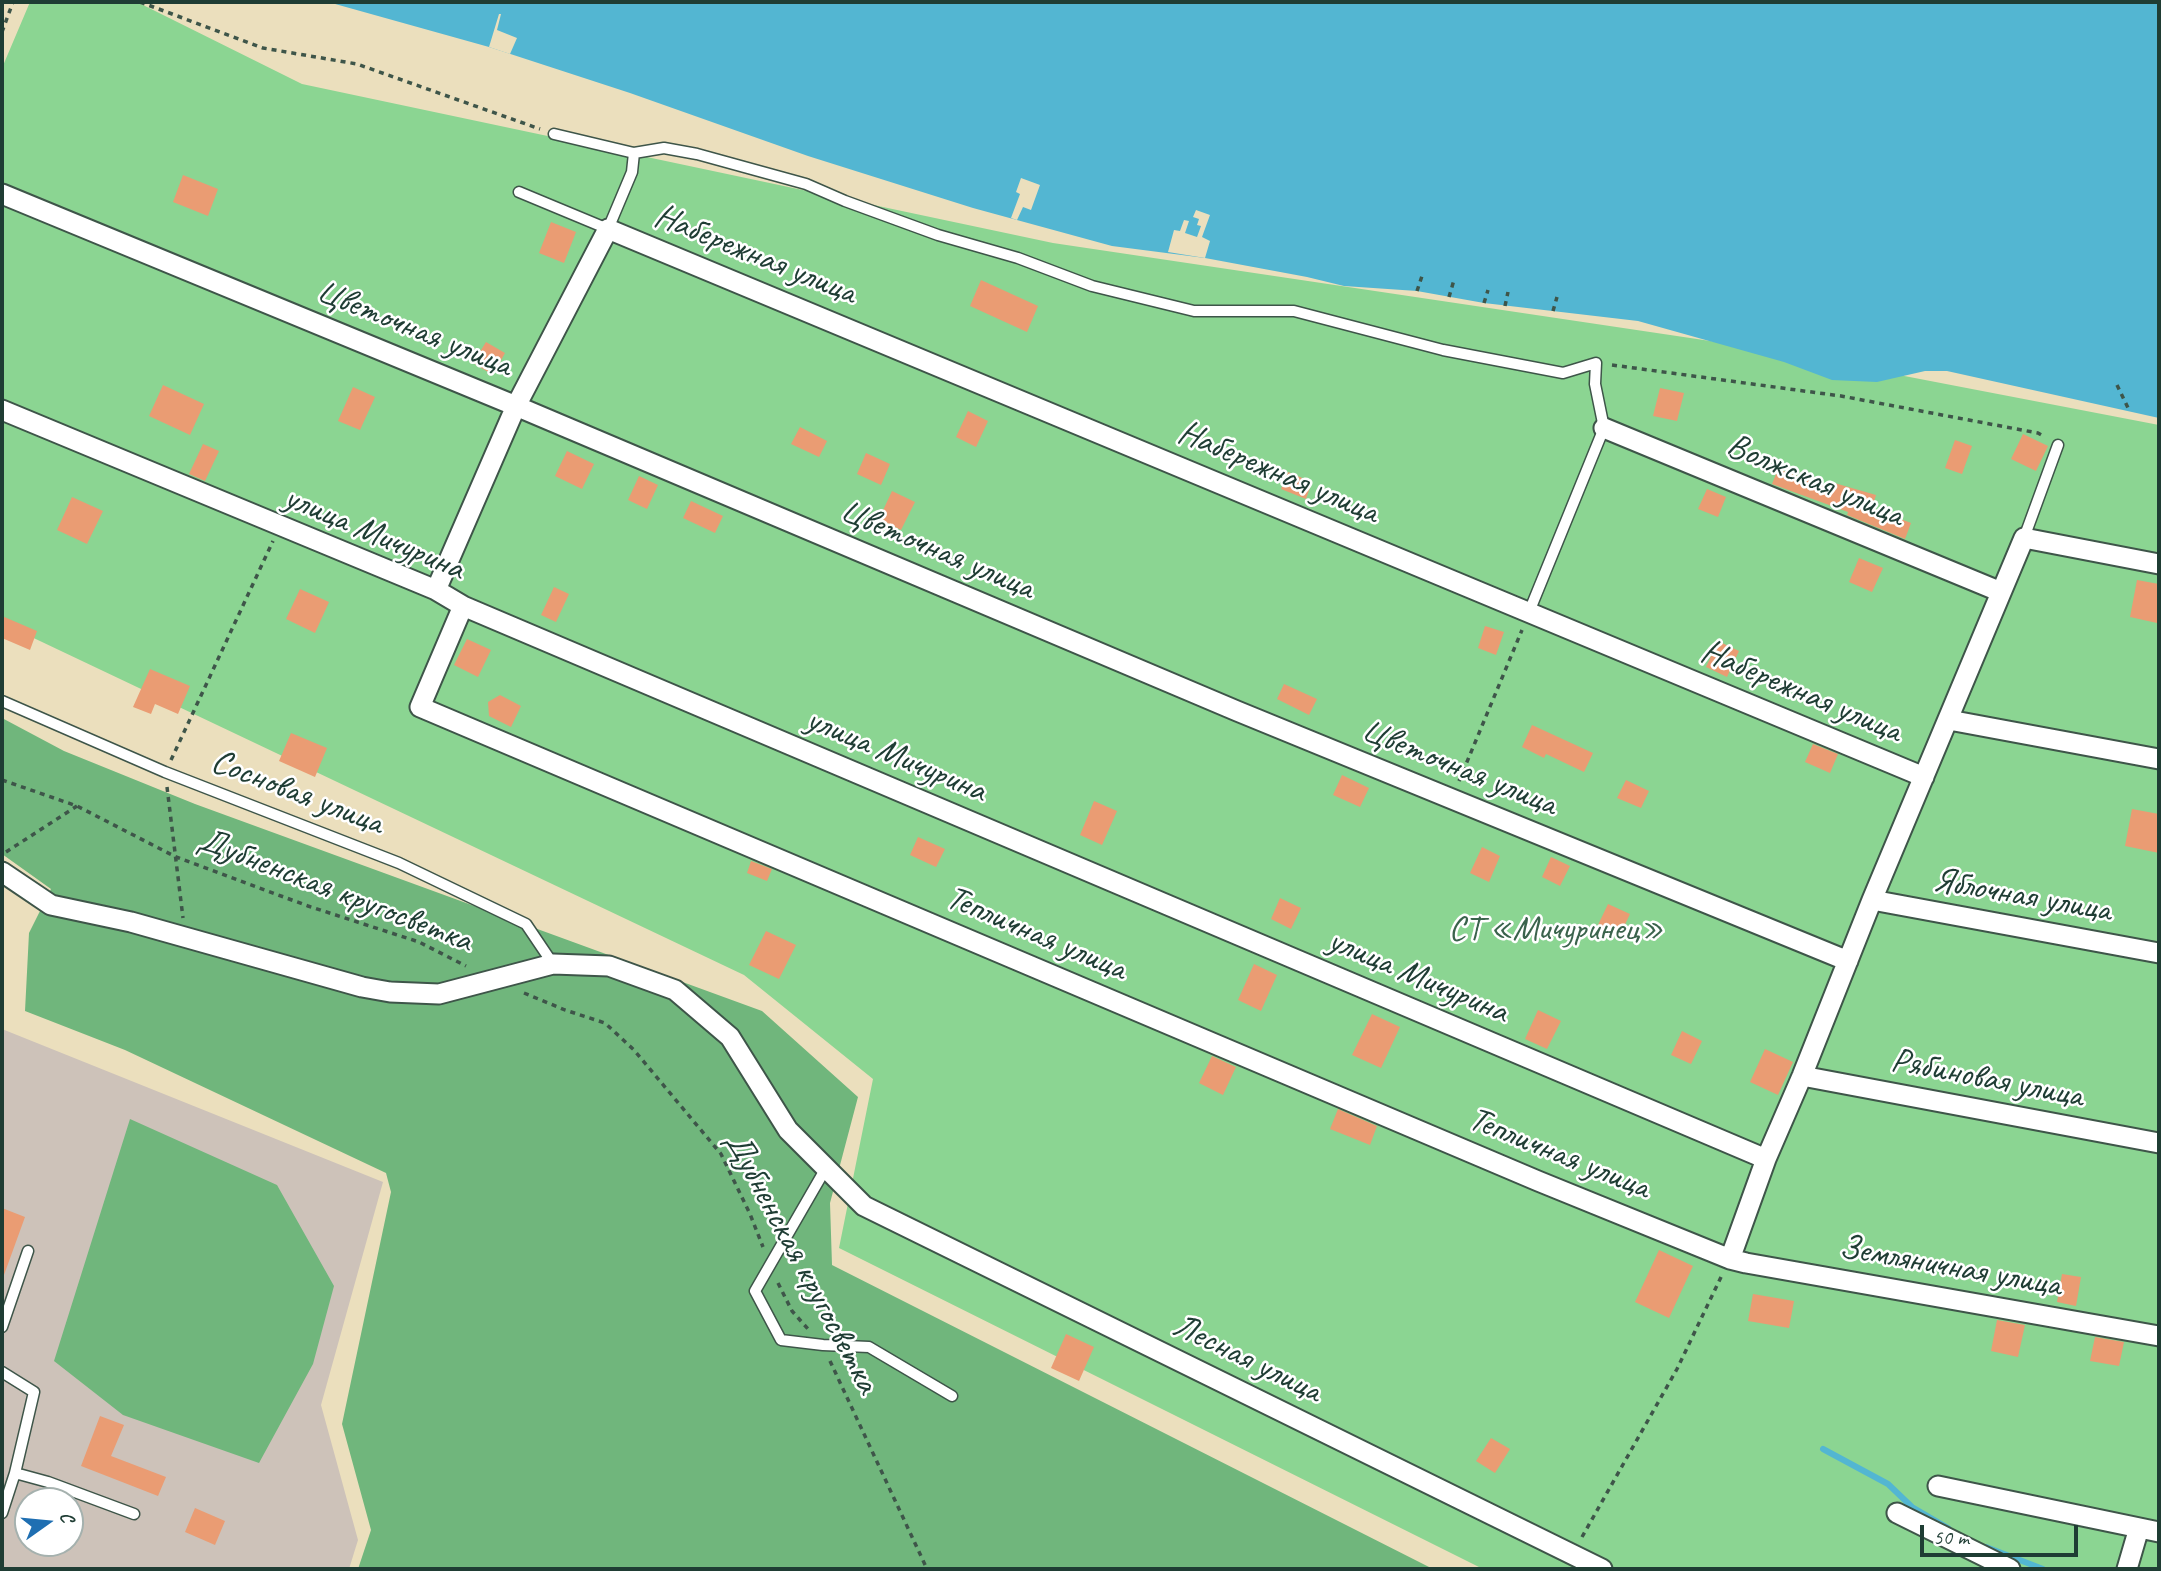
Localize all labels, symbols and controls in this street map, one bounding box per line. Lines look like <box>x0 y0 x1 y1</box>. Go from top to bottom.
street label: Набережная улица <box>648 195 862 315</box>
street label: Цветочная улица <box>310 271 518 387</box>
street label: Набережная улица <box>1171 412 1385 534</box>
street label: Волжская улица <box>1720 425 1910 537</box>
street label: улица Мичурина <box>278 477 470 591</box>
street label: Цветочная улица <box>834 490 1040 610</box>
street label: Набережная улица <box>1694 631 1908 753</box>
street label: улица Мичурина <box>800 699 992 813</box>
street label: Цветочная улица <box>1355 710 1563 826</box>
street label: Сосновая улица <box>205 741 389 845</box>
street label: Дубненская кругосветка <box>192 819 478 963</box>
street label: Яблочная улица <box>1930 860 2114 932</box>
street label: Тепличная улица <box>940 877 1132 991</box>
park label: СТ «Мичуринец» <box>1448 909 1664 951</box>
street label: улица Мичурина <box>1322 920 1514 1034</box>
street label: Рябиновая улица <box>1888 1040 2086 1118</box>
street label: Тепличная улица <box>1462 1099 1656 1209</box>
street label: Дубненская кругосветка <box>714 1125 888 1401</box>
street label: Земляничная улица <box>1836 1227 2064 1307</box>
street label: Лесная улица <box>1166 1305 1328 1413</box>
north arrow <box>14 1487 84 1557</box>
text: С <box>55 1509 80 1525</box>
scale bar <box>1923 1512 2080 1556</box>
text: 50 m <box>1933 1524 1969 1550</box>

